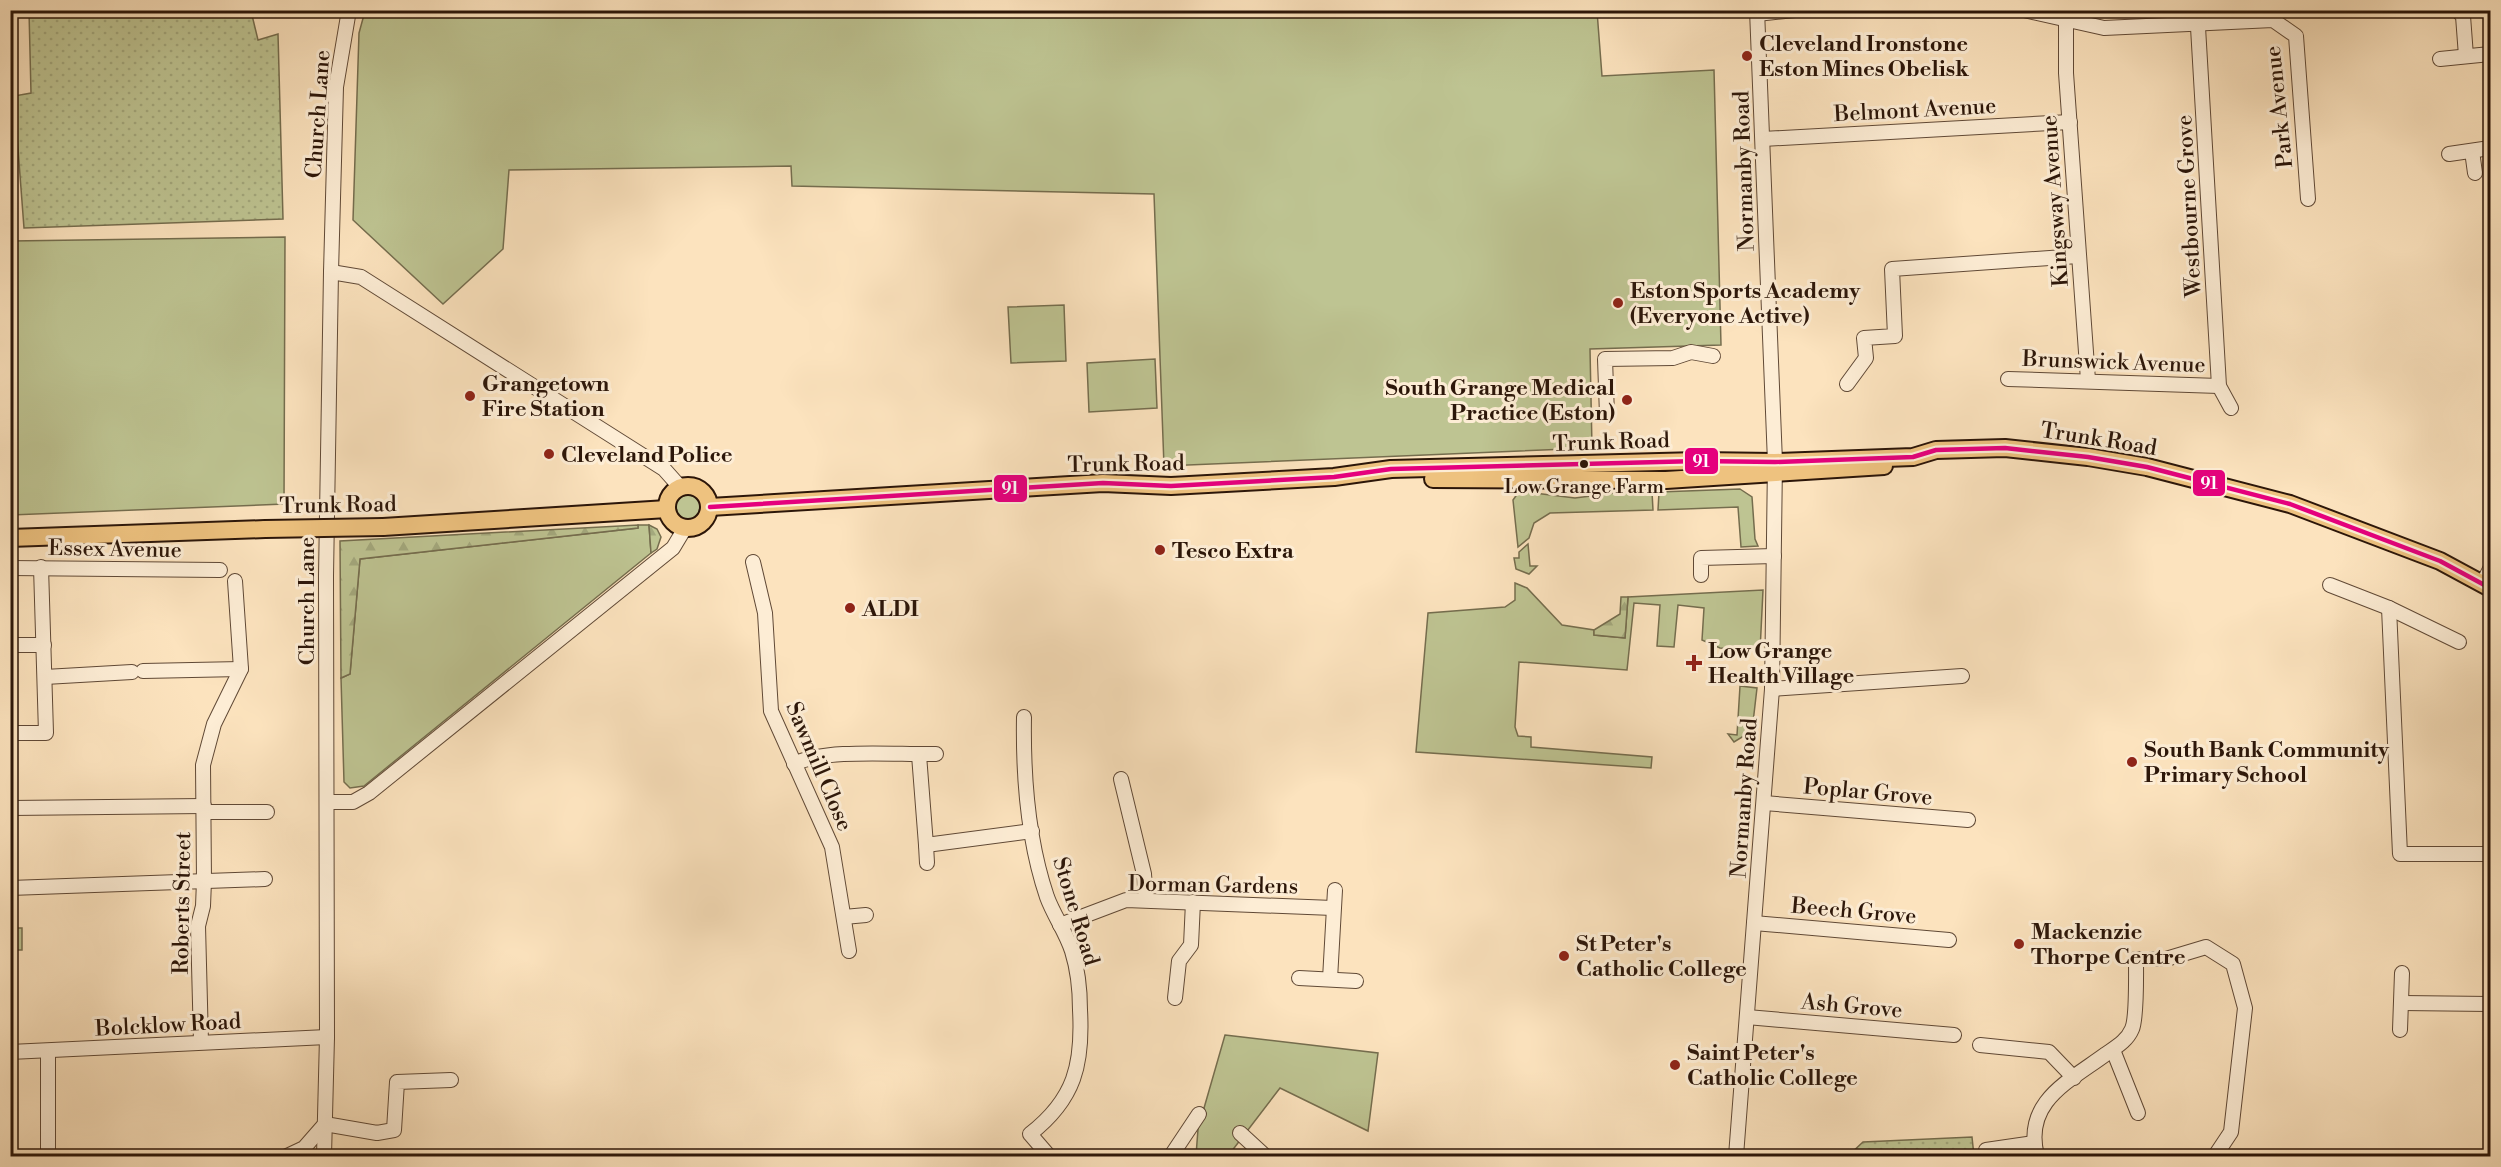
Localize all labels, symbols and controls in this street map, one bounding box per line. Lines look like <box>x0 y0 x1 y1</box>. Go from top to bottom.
place label: Cleveland Ironstone Eston Mines Obelisk <box>1759 31 1969 83</box>
street label: Park Avenue <box>2260 44 2299 169</box>
street label: Church Lane <box>301 49 336 179</box>
marker: Cleveland Ironstone Eston Mines Obelisk <box>1740 49 1754 63</box>
street label: Normanby Road <box>1728 90 1761 252</box>
street label: Belmont Avenue <box>1832 93 1997 128</box>
street label: Kingsway Avenue <box>2036 114 2075 288</box>
street label: Westbourne Grove <box>2171 114 2208 299</box>
place label: Eston Sports Academy (Everyone Active) <box>1630 278 1861 330</box>
marker: Eston Sports Academy (Everyone Active) <box>1611 296 1625 310</box>
street label: Brunswick Avenue <box>2021 346 2206 379</box>
place label: Grangetown Fire Station <box>482 371 610 423</box>
place label: South Grange Medical Practice (Eston) <box>1385 375 1615 427</box>
marker: Grangetown Fire Station <box>463 389 477 403</box>
marker: South Grange Medical Practice (Eston) <box>1620 393 1634 407</box>
street label: Trunk Road <box>2039 417 2159 462</box>
street label: Trunk Road <box>1552 427 1671 458</box>
place label: Cleveland Police <box>561 442 733 469</box>
marker: Cleveland Police <box>542 447 556 461</box>
line badge: 91 <box>1684 447 1719 475</box>
street label: Trunk Road <box>1067 450 1185 479</box>
text: 91 <box>1692 452 1710 472</box>
marker: Low Grange Farm <box>1578 458 1590 470</box>
line badge: 91 <box>2192 469 2226 497</box>
line badge: 91 <box>993 474 1028 503</box>
text: 91 <box>2200 474 2218 494</box>
place label: Low Grange Farm <box>1504 475 1665 500</box>
text: 91 <box>1001 479 1019 499</box>
street label: Trunk Road <box>279 491 397 520</box>
street label: Essex Avenue <box>48 535 182 564</box>
street label: Church Lane <box>294 537 321 665</box>
place label: Tesco Extra <box>1172 538 1295 565</box>
marker: Tesco Extra <box>1153 543 1167 557</box>
place label: ALDI <box>861 596 919 623</box>
marker: ALDI <box>843 601 857 615</box>
place label: Low Grange Health Village <box>1708 638 1854 690</box>
marker: Low Grange Health Village <box>1685 654 1703 672</box>
street label: Sawmill Close <box>779 698 858 835</box>
street label: Normanby Road <box>1725 717 1764 879</box>
place label: South Bank Community Primary School <box>2144 737 2390 789</box>
marker: South Bank Community Primary School <box>2125 755 2139 769</box>
street label: Poplar Grove <box>1802 773 1934 812</box>
street label: Roberts Street <box>168 831 197 975</box>
street label: Stone Road <box>1046 854 1105 970</box>
street label: Dorman Gardens <box>1128 871 1298 900</box>
street label: Beech Grove <box>1789 892 1917 930</box>
place label: Mackenzie Thorpe Centre <box>2031 919 2186 971</box>
place label: St Peter's Catholic College <box>1576 931 1747 983</box>
marker: Mackenzie Thorpe Centre <box>2012 937 2026 951</box>
marker: St Peter's Catholic College <box>1557 949 1571 963</box>
street label: Ash Grove <box>1799 989 1904 1024</box>
street label: Bolcklow Road <box>93 1008 242 1043</box>
place label: Saint Peter's Catholic College <box>1687 1040 1858 1092</box>
marker: Saint Peter's Catholic College <box>1668 1058 1682 1072</box>

